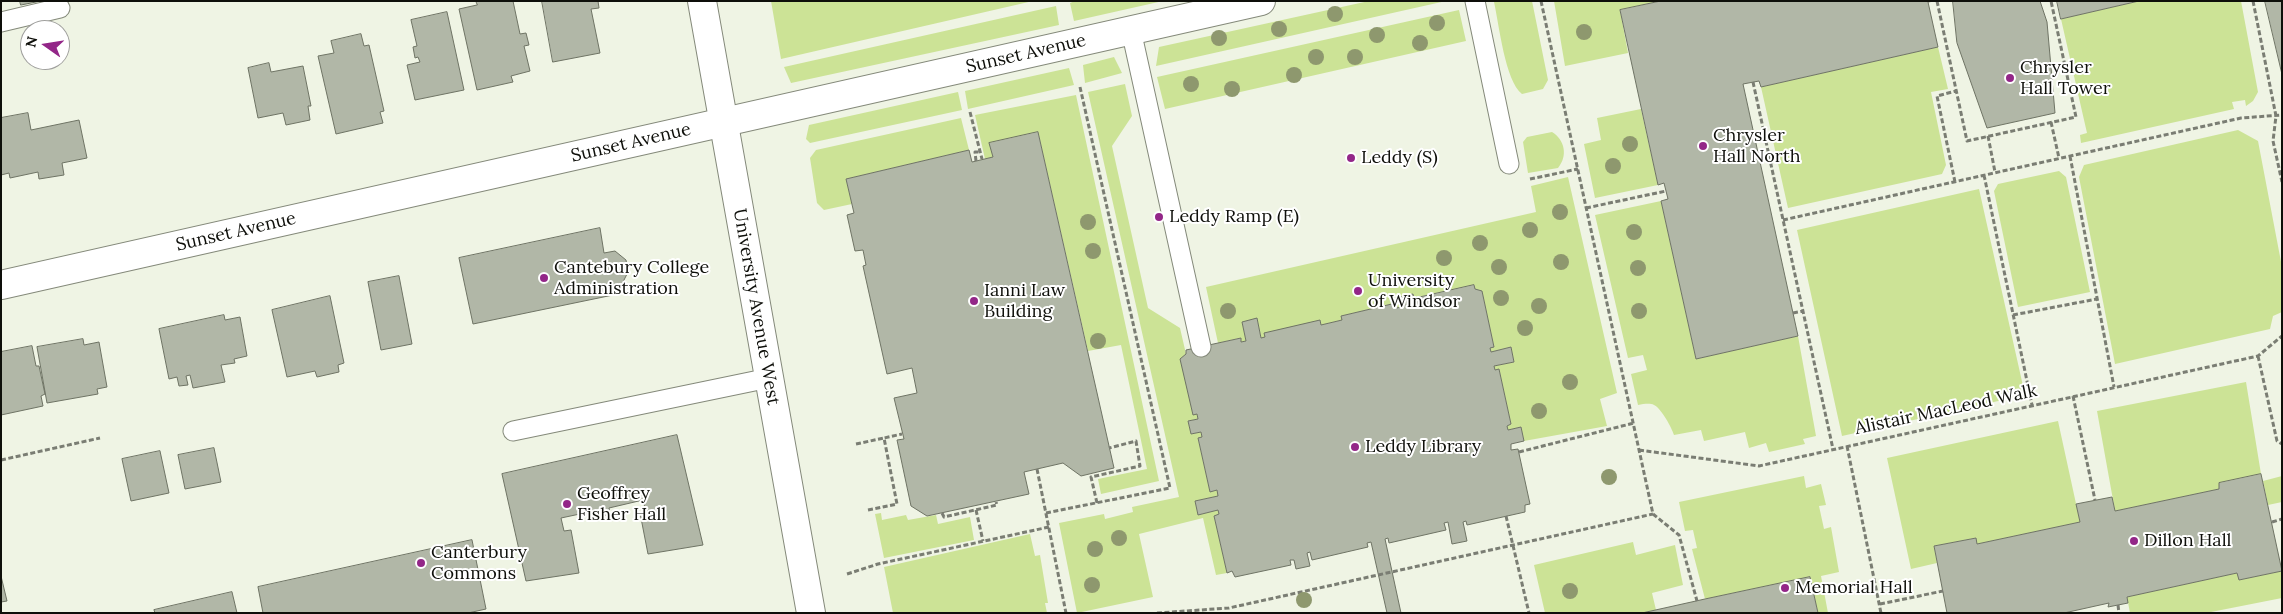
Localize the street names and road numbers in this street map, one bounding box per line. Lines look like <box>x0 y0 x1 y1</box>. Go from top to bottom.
street label: Sunset Avenue <box>964 30 1088 78</box>
street label: Sunset Avenue <box>569 119 693 167</box>
street label: University Avenue West <box>728 207 784 407</box>
street label: Sunset Avenue <box>174 208 298 256</box>
street label: Alistair MacLeod Walk <box>1853 380 2039 440</box>

